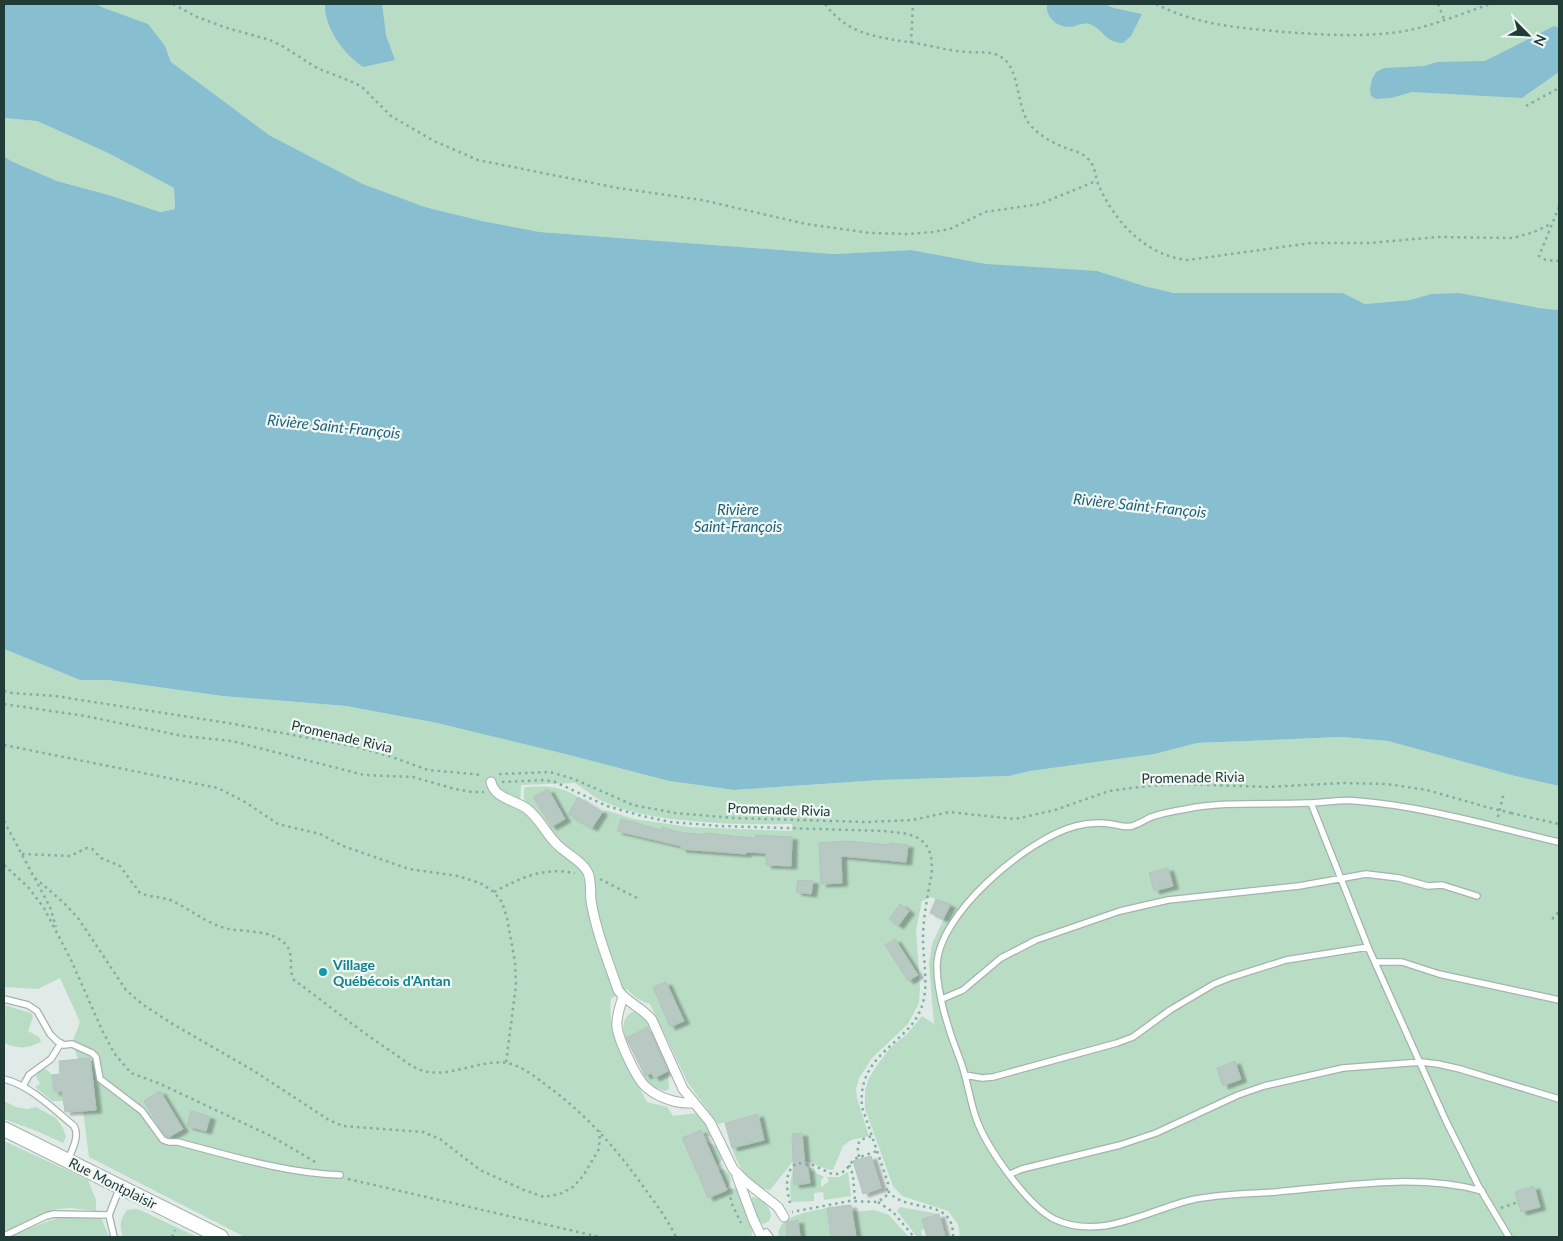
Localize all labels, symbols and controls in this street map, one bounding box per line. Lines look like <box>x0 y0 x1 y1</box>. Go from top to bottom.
north arrow <box>1503 10 1553 60</box>
text: N <box>1530 32 1550 49</box>
water label: Rivière Saint-François <box>266 410 402 442</box>
water label: Rivière Saint-François <box>1072 489 1208 521</box>
water label: Rivière Saint-François <box>694 500 782 535</box>
street label: Promenade Rivia <box>290 716 394 756</box>
street label: Promenade Rivia <box>1141 768 1245 786</box>
street label: Promenade Rivia <box>727 799 831 819</box>
place label: Village Québécois d'Antan <box>332 956 451 989</box>
marker: Village Québécois d'Antan <box>317 966 329 978</box>
street label: Rue Montplaisir <box>66 1153 160 1213</box>

